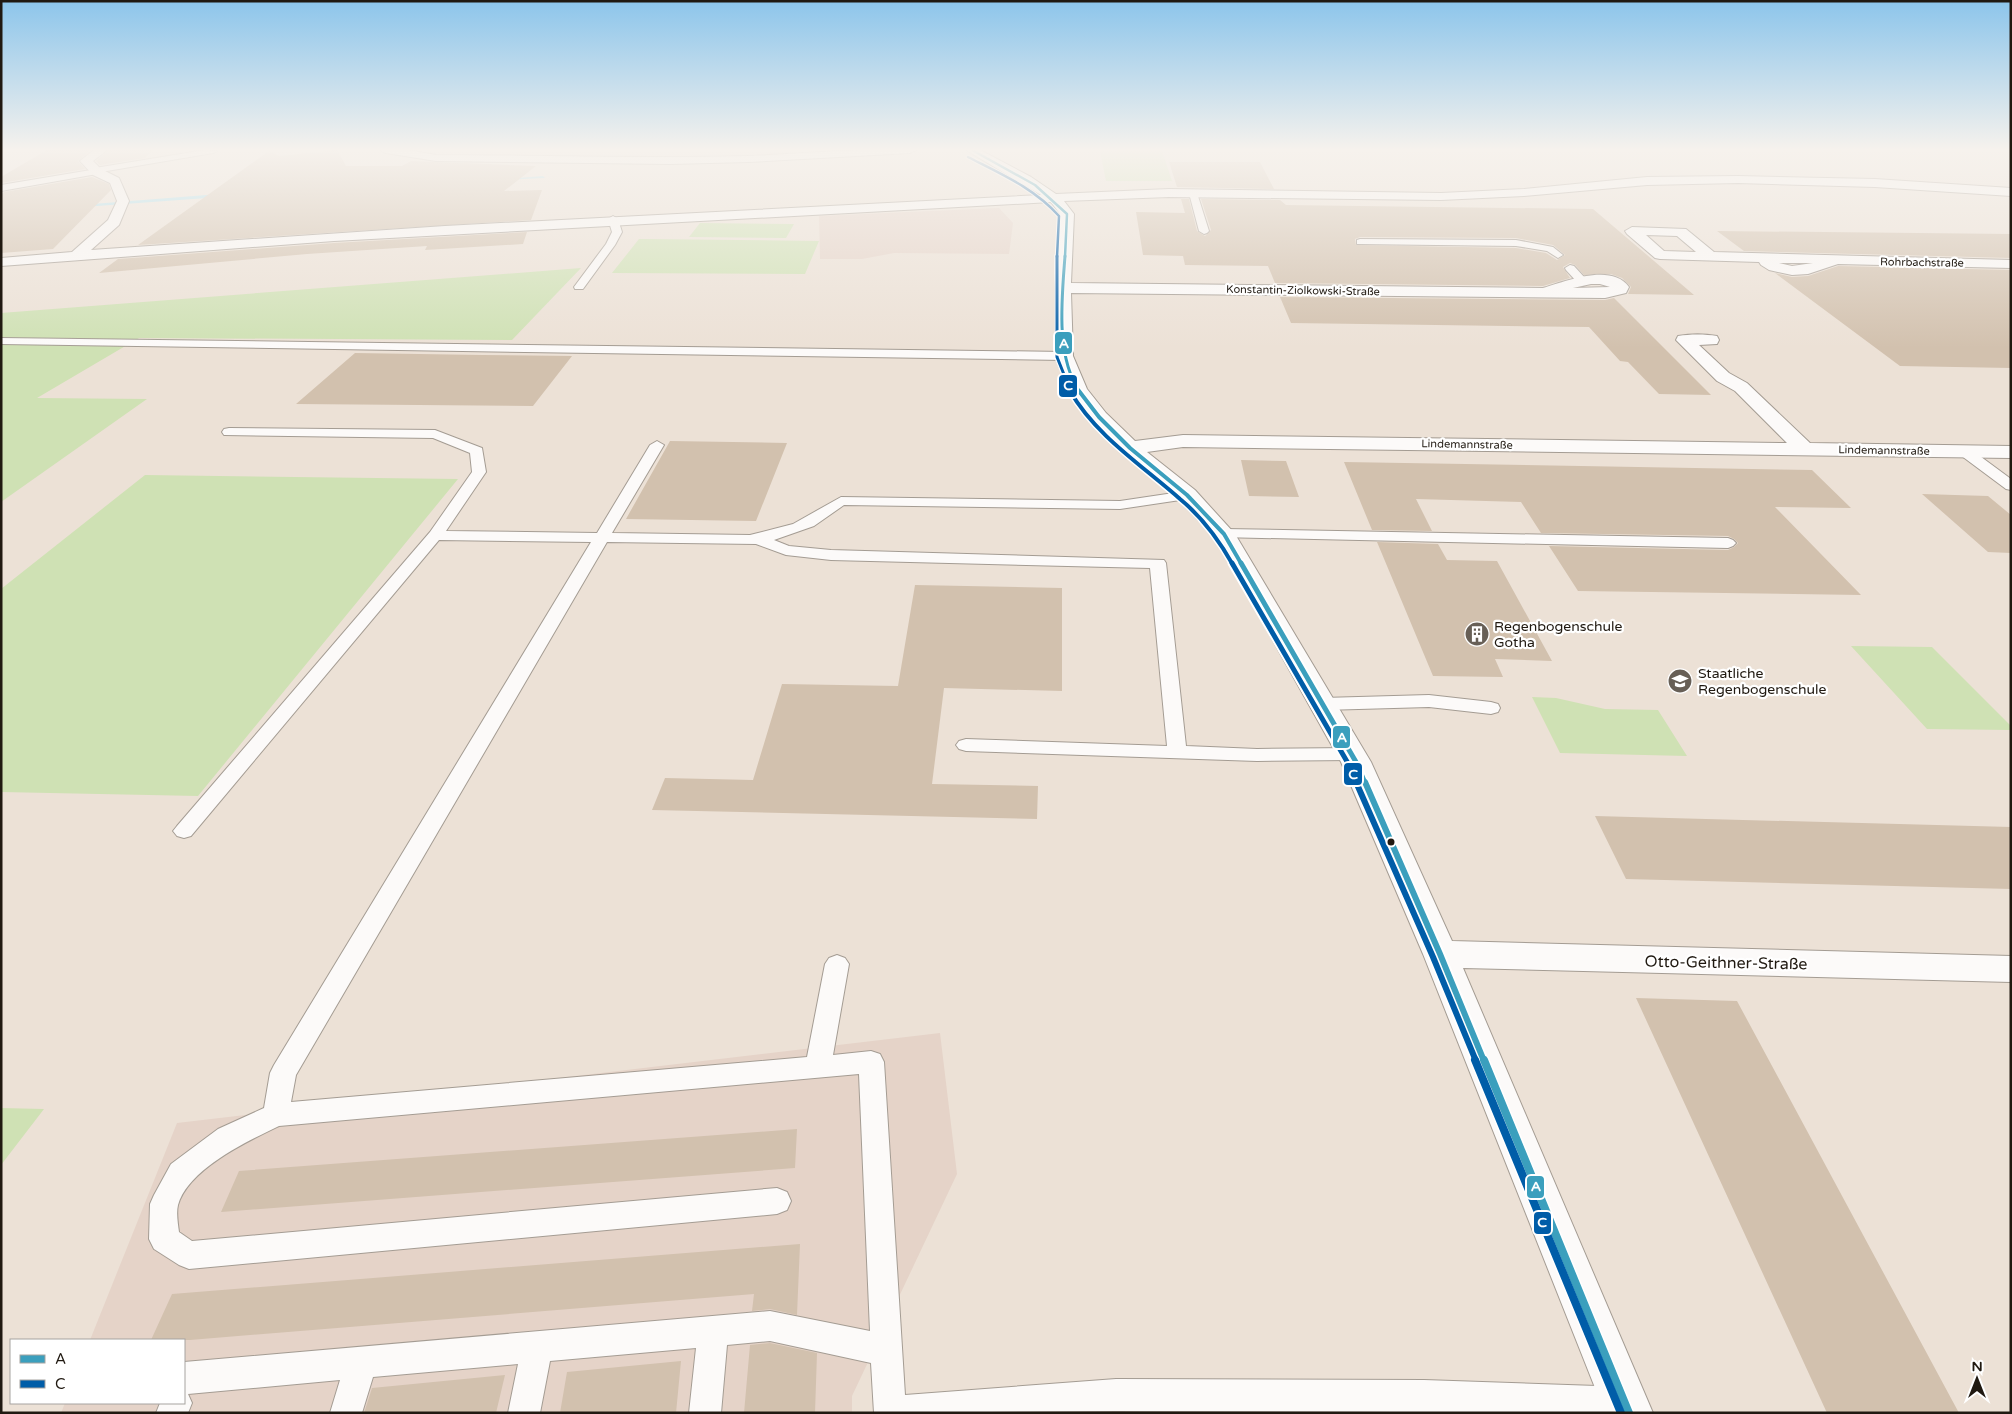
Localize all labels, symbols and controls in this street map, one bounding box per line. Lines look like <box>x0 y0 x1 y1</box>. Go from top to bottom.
street label: Rohrbachstraße <box>1880 255 1964 270</box>
street label: Konstantin-Ziolkowski-Straße <box>1226 283 1380 298</box>
line badge: A <box>1054 331 1073 355</box>
text: A <box>1059 335 1070 352</box>
line badge: C <box>1058 374 1078 398</box>
text: C <box>1063 377 1073 394</box>
street label: Lindemannstraße <box>1421 437 1513 452</box>
street label: Lindemannstraße <box>1838 443 1930 458</box>
place label: Regenbogenschule Gotha <box>1494 618 1622 651</box>
building icon: Regenbogenschule Gotha <box>1464 621 1490 647</box>
place label: Staatliche Regenbogenschule <box>1698 665 1826 698</box>
school or university icon: Staatliche Regenbogenschule <box>1667 668 1693 694</box>
line badge: A <box>1332 725 1351 749</box>
text: A <box>1337 729 1348 746</box>
line badge: C <box>1343 762 1363 786</box>
text: C <box>1348 766 1358 783</box>
unlabelled marker <box>1386 837 1396 847</box>
street label: Otto-Geithner-Straße <box>1644 952 1808 974</box>
line badge: A <box>1526 1175 1545 1199</box>
text: A <box>1531 1178 1542 1195</box>
line badge: C <box>1533 1211 1552 1235</box>
text: C <box>1537 1214 1547 1231</box>
legend <box>10 1339 185 1404</box>
text: A <box>55 1350 66 1368</box>
north arrow <box>1952 1354 2002 1404</box>
text: N <box>1971 1358 1983 1375</box>
text: C <box>55 1375 65 1393</box>

